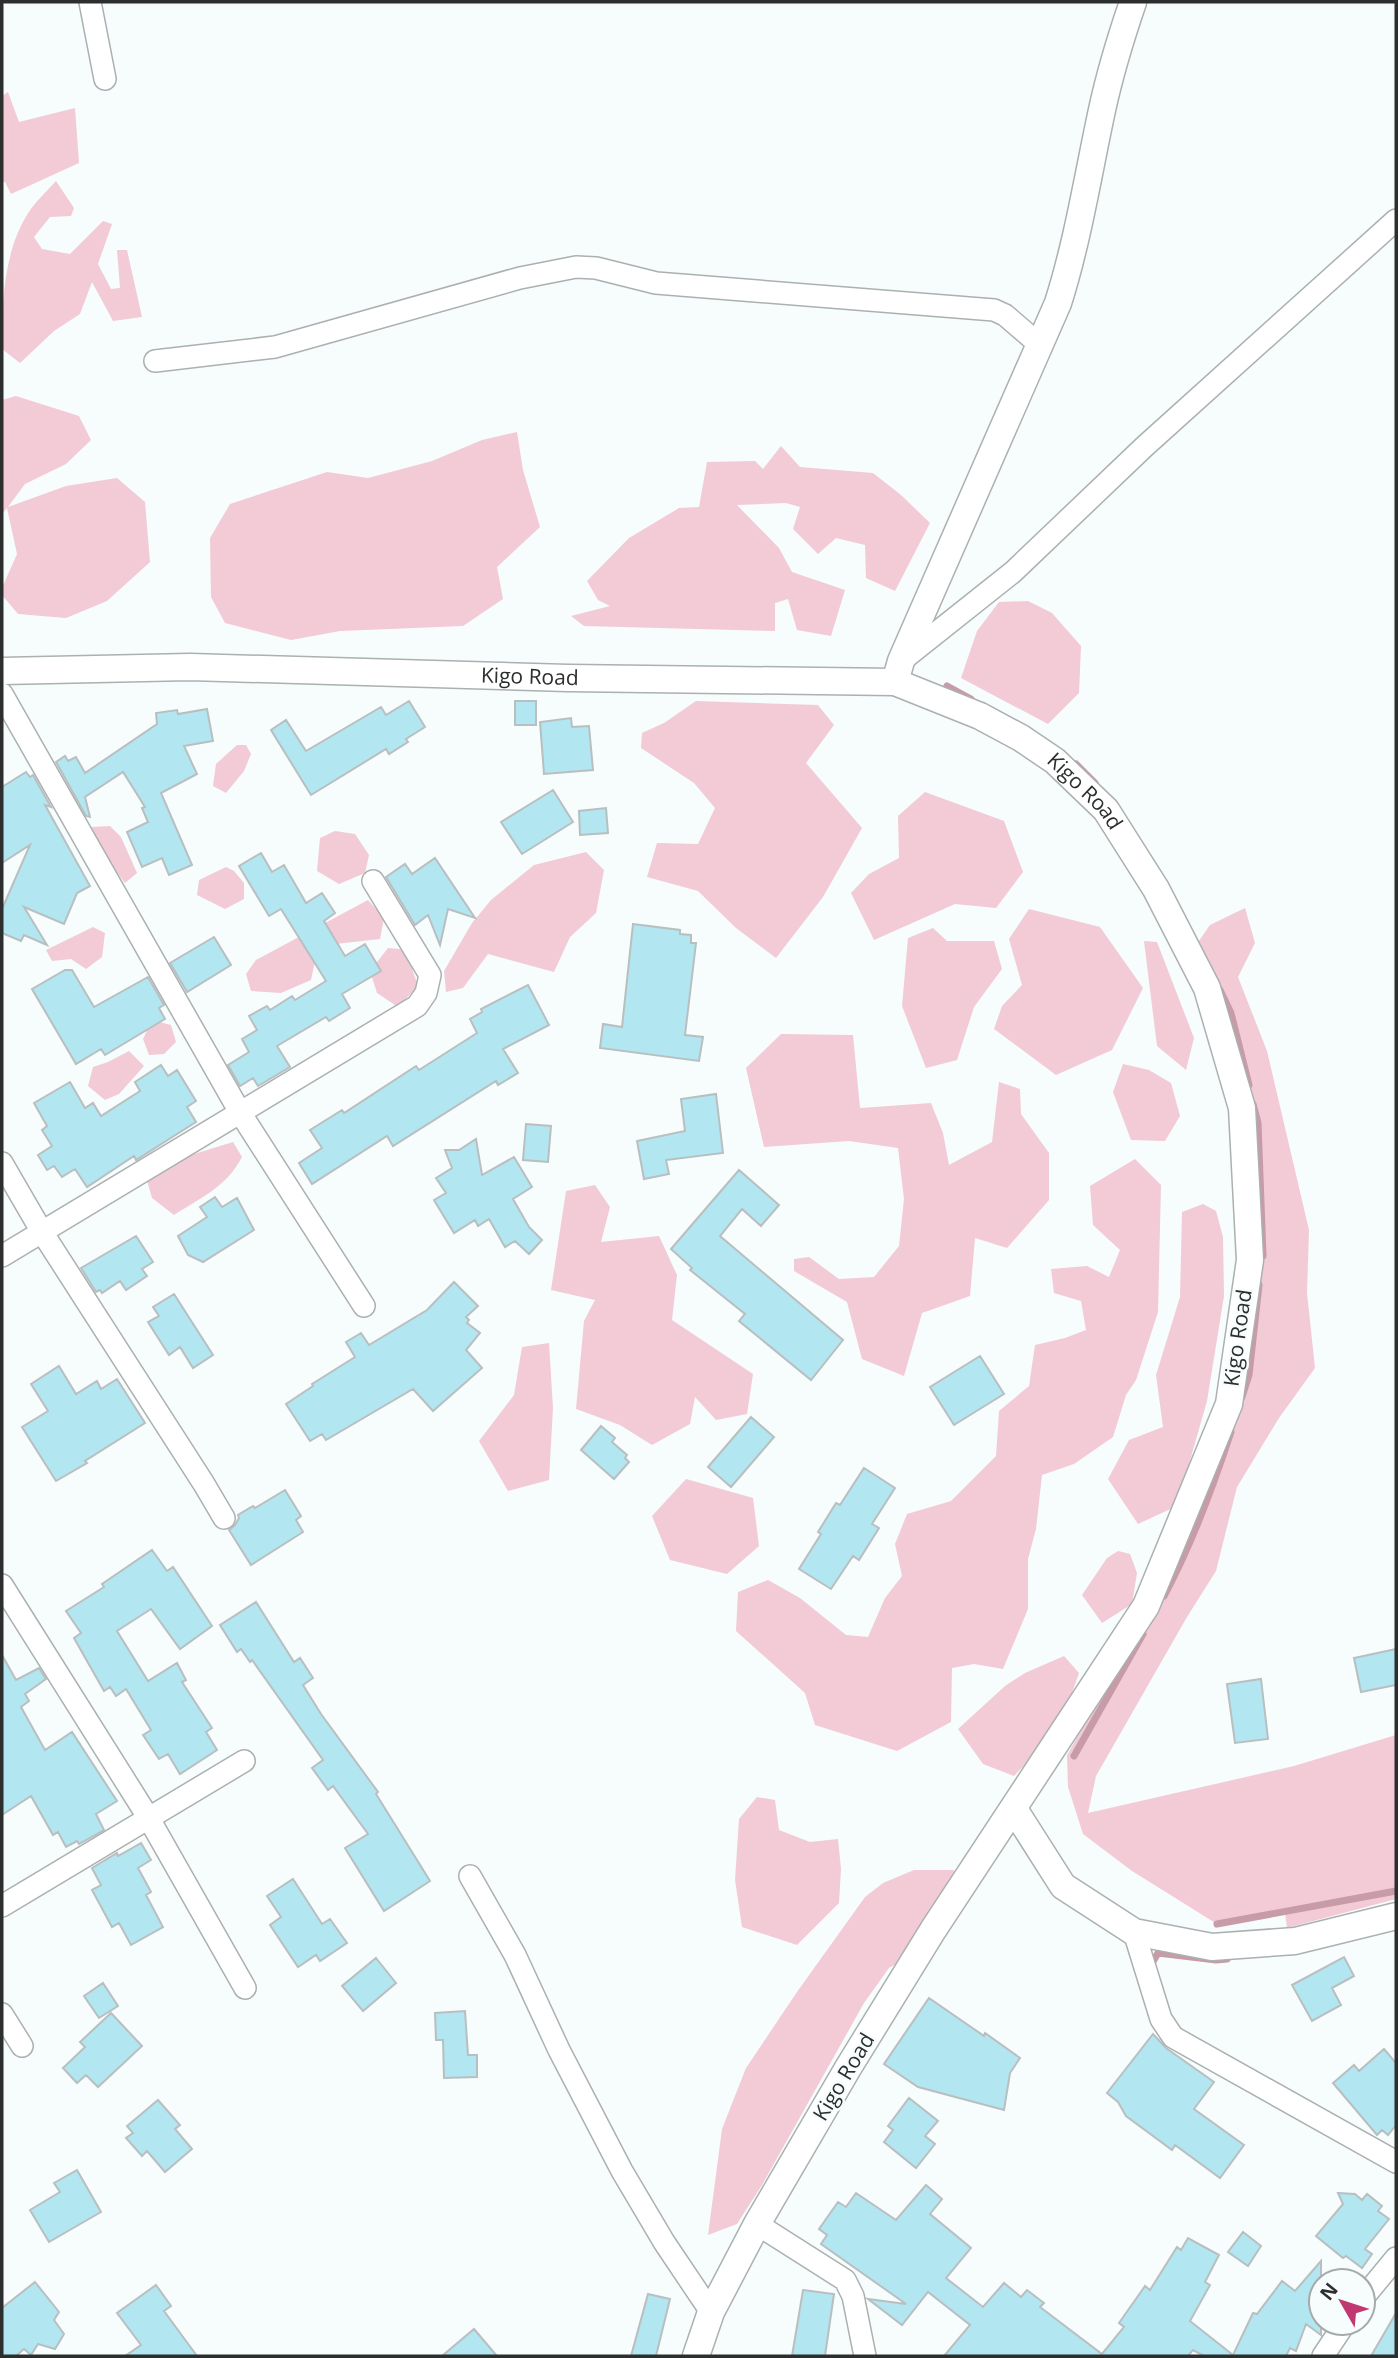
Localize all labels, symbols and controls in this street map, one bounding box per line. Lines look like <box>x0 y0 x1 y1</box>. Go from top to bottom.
street label: Kigo Road <box>481 660 579 691</box>
street label: Kigo Road <box>1041 746 1130 835</box>
street label: Kigo Road <box>1216 1288 1258 1388</box>
street label: Kigo Road <box>806 2027 880 2126</box>
north arrow <box>1307 2267 1377 2337</box>
text: N <box>1314 2277 1344 2305</box>

